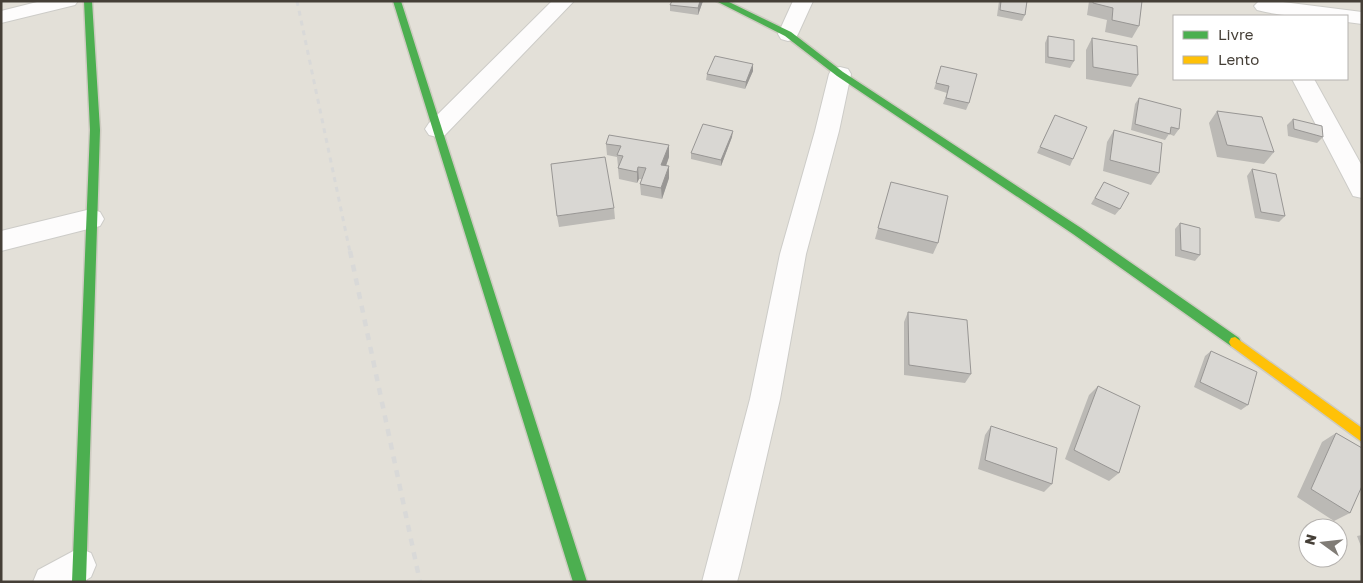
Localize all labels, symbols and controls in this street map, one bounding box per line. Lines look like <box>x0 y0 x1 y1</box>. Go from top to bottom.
legend <box>1173 15 1348 80</box>
text: Livre <box>1218 25 1254 43</box>
text: Lento <box>1218 50 1259 68</box>
north arrow <box>1298 518 1348 568</box>
text: N <box>1300 532 1320 547</box>

